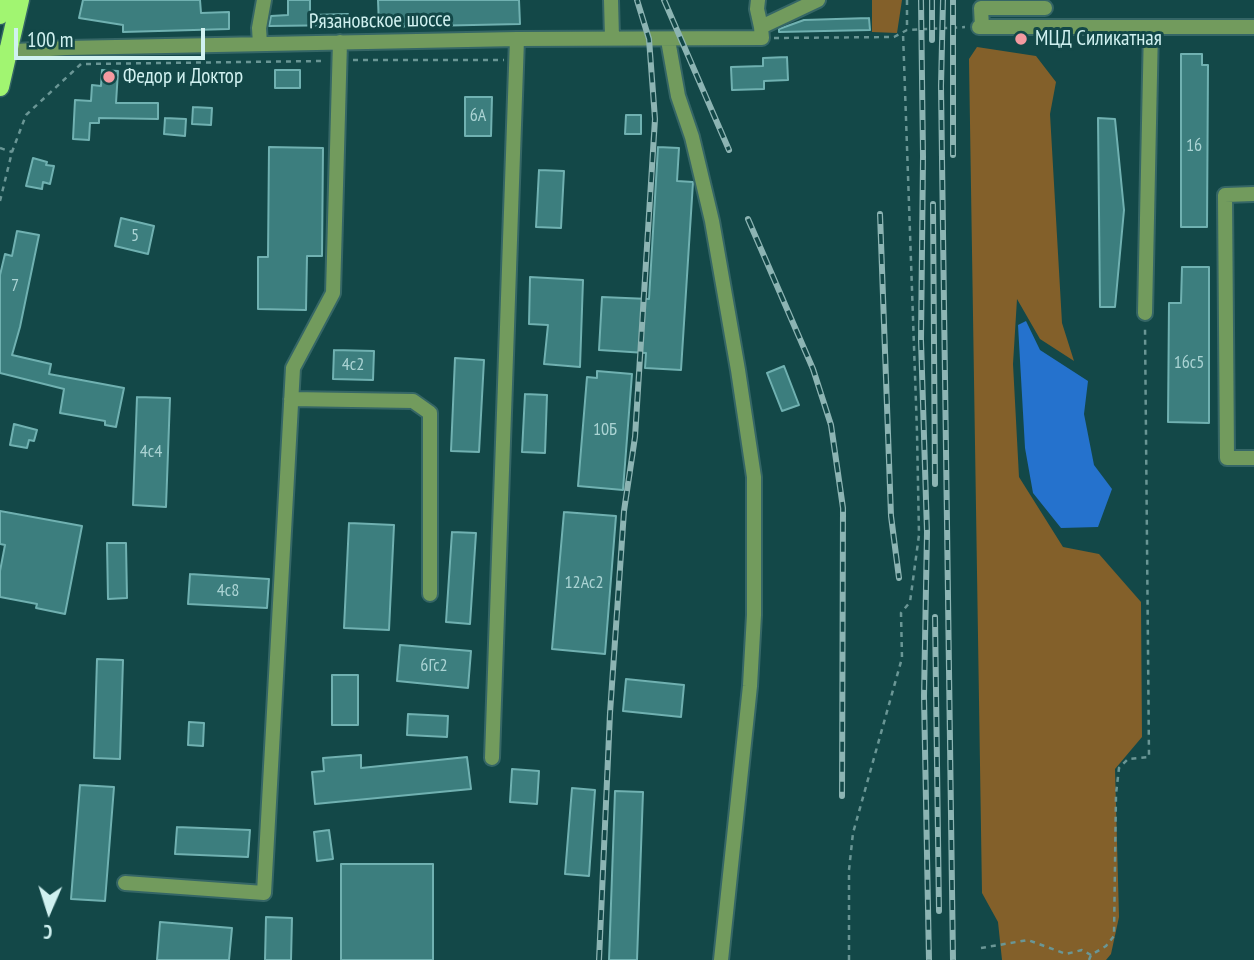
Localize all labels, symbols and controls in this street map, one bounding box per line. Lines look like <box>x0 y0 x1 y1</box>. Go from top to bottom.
street label: Рязановское шоссе <box>309 7 451 35</box>
scale bar <box>18 14 208 58</box>
text: 100 m <box>27 26 73 53</box>
place label: МЦД Силикатная <box>1035 26 1162 52</box>
marker: МЦД Силикатная <box>1013 31 1029 47</box>
place label: Федор и Доктор <box>123 64 243 90</box>
marker: Федор и Доктор <box>101 69 117 85</box>
house number: 6А <box>470 105 486 127</box>
house number: 16 <box>1186 135 1202 157</box>
house number: 5 <box>131 225 139 247</box>
house number: 7 <box>11 275 19 297</box>
house number: 16с5 <box>1174 352 1204 374</box>
house number: 4с2 <box>342 354 364 376</box>
house number: 10Б <box>593 419 617 441</box>
house number: 4с4 <box>140 441 162 463</box>
house number: 12Ас2 <box>564 572 604 594</box>
house number: 4с8 <box>217 580 239 602</box>
house number: 6Гс2 <box>420 655 448 677</box>
north arrow <box>14 876 84 946</box>
text: С <box>43 920 53 944</box>

